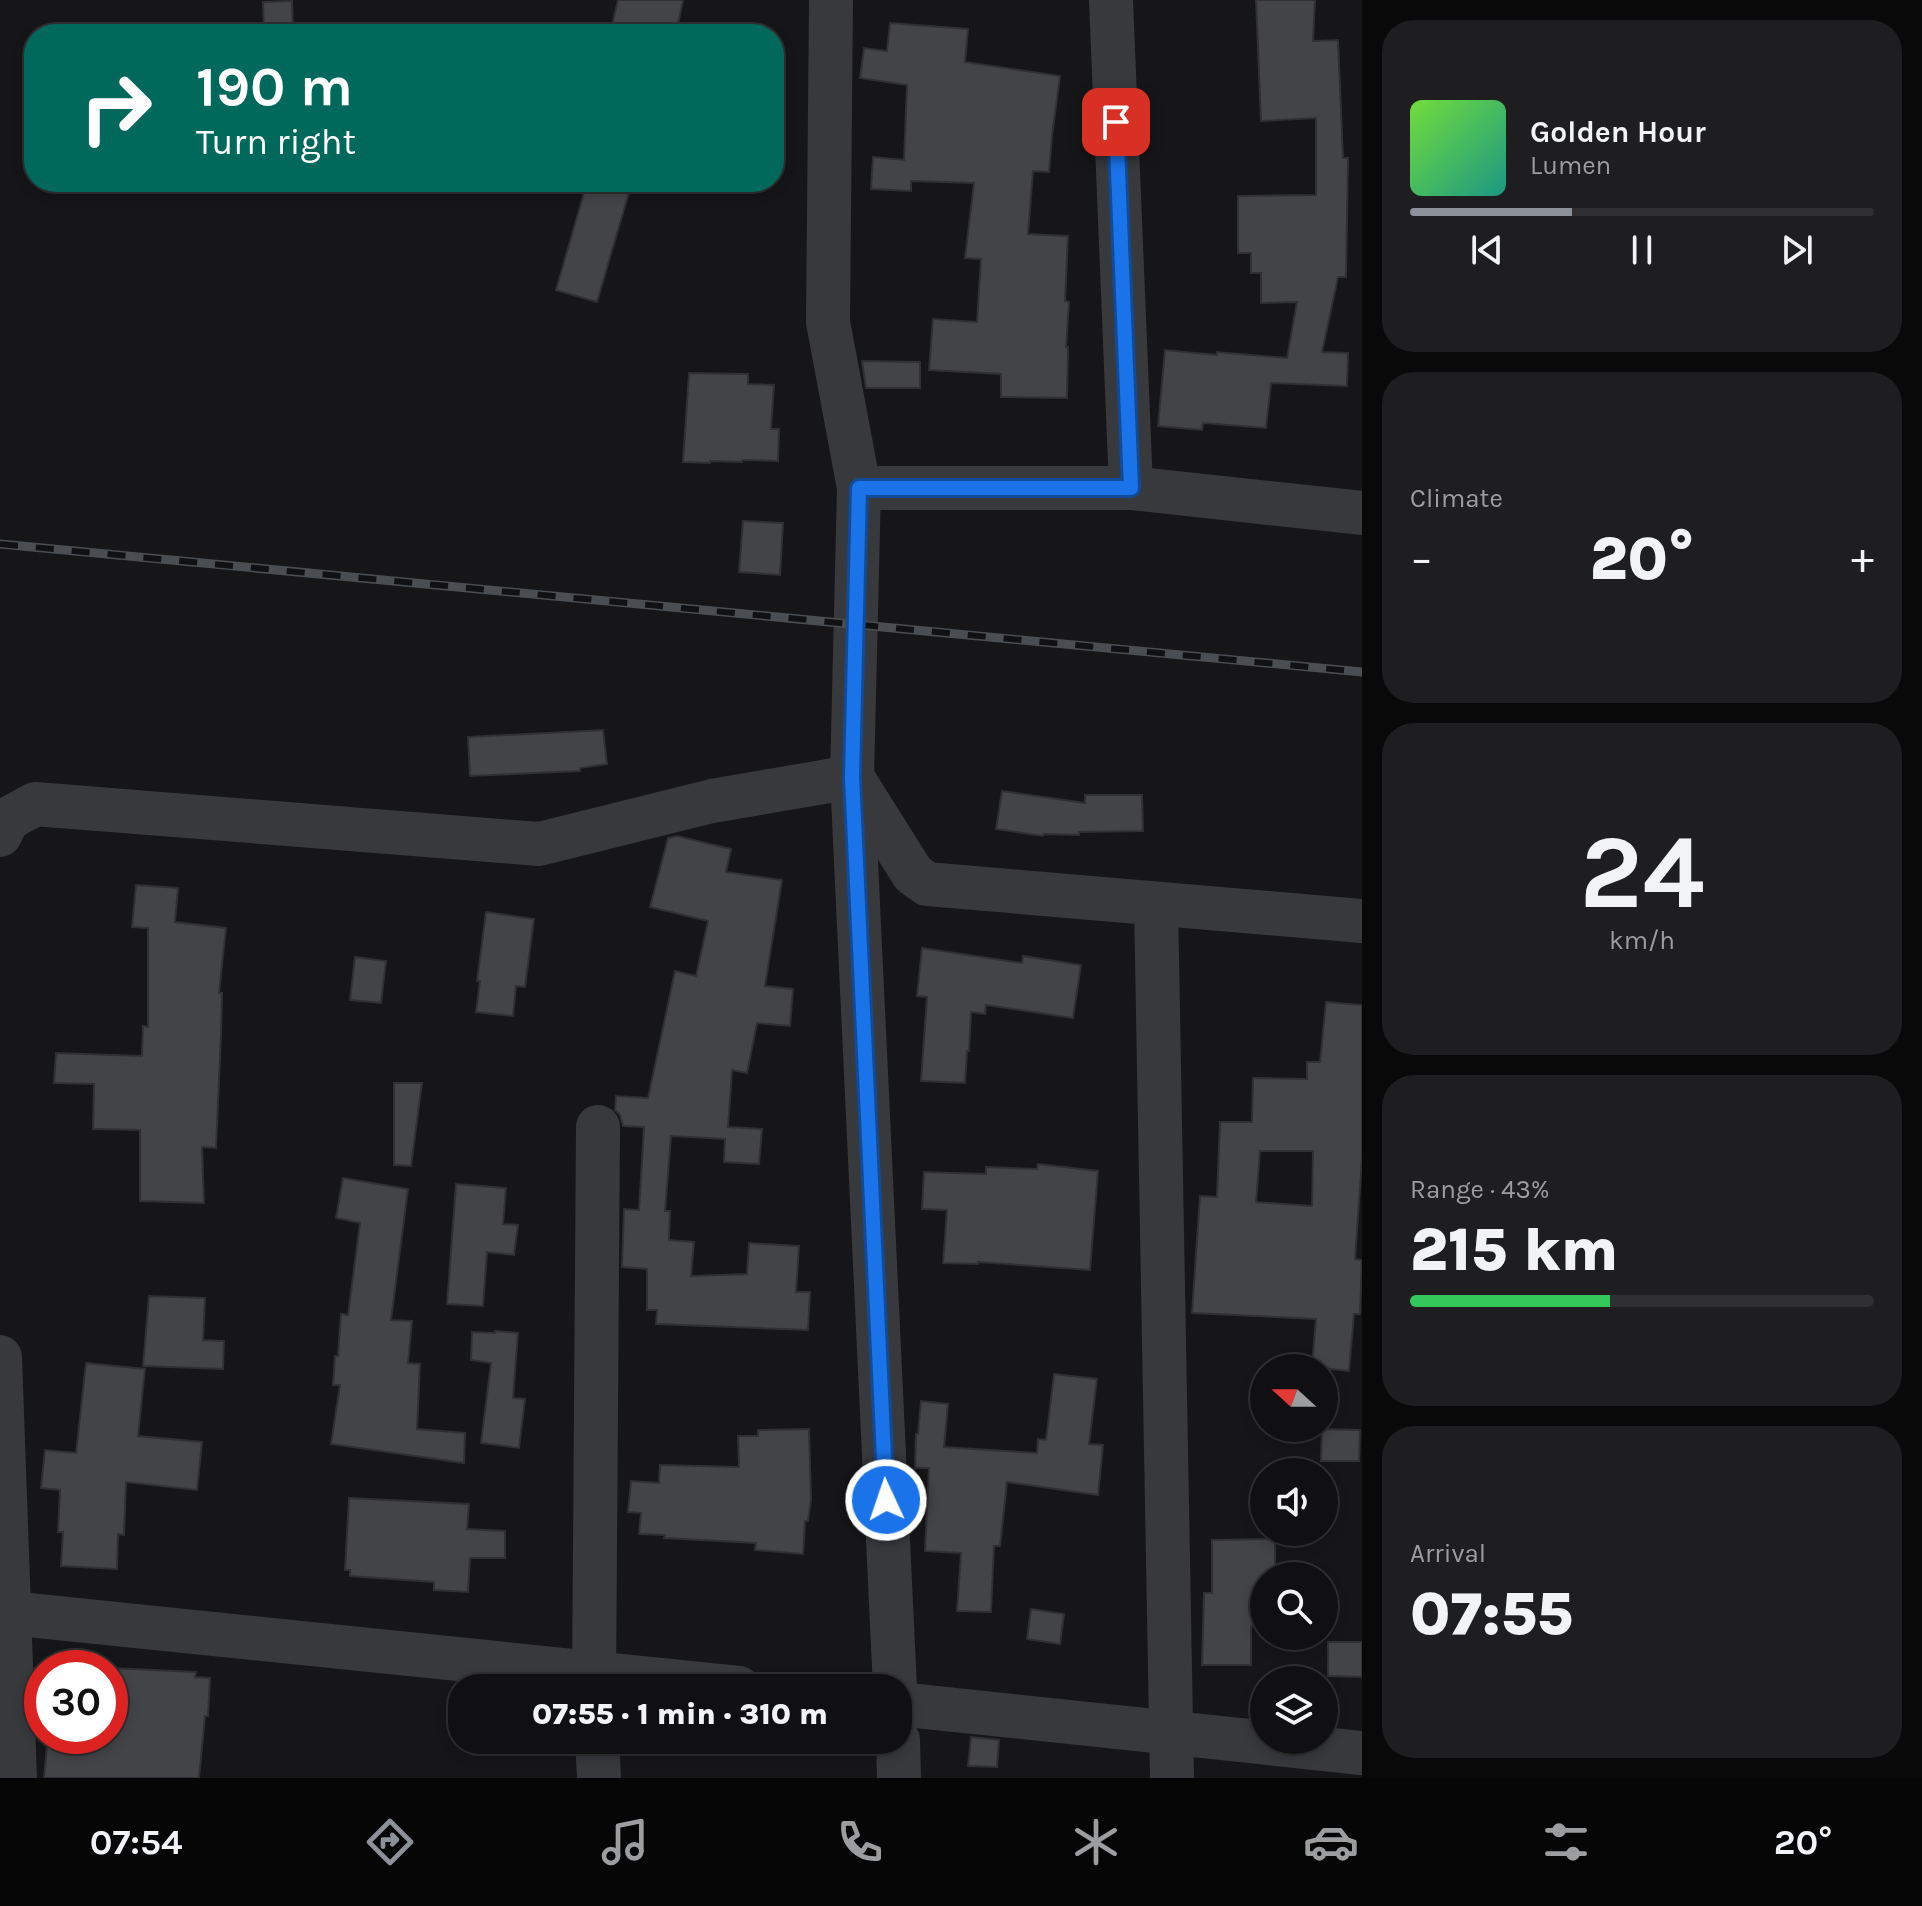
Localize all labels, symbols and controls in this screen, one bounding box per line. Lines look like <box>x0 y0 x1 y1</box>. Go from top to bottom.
text: 190 m <box>196 54 353 119</box>
icon: right <box>64 56 168 160</box>
pin <box>1082 88 1150 156</box>
icon: arrive <box>1094 100 1138 144</box>
text: Golden Hour <box>1530 114 1706 150</box>
text: Turn right <box>196 121 356 163</box>
text: Lumen <box>1530 150 1611 181</box>
icon: previous <box>1465 228 1509 272</box>
icon: pause <box>1620 228 1664 272</box>
icon: next <box>1775 228 1819 272</box>
text: Climate <box>1410 483 1503 514</box>
text: 20° <box>1590 524 1694 594</box>
text: − <box>1410 533 1433 584</box>
text: + <box>1851 533 1874 584</box>
text: 24 <box>1580 812 1704 933</box>
text: km/h <box>1609 925 1675 956</box>
text: Range · 43% <box>1410 1174 1550 1205</box>
text: 215 km <box>1410 1215 1618 1285</box>
north arrow <box>1250 1354 1338 1442</box>
map controls <box>1250 1354 1338 1754</box>
position arrow <box>844 1458 928 1542</box>
button: sound <box>1250 1458 1338 1546</box>
text: Arrival <box>1410 1538 1486 1569</box>
button: search <box>1250 1562 1338 1650</box>
text: 07:55 <box>1410 1579 1573 1649</box>
speed limit sign: 30 <box>24 1650 128 1754</box>
button: layers <box>1250 1666 1338 1754</box>
text: 07:55 · 1 min · 310 m <box>532 1696 828 1732</box>
icon: directions <box>362 1814 418 1870</box>
icon: music <box>597 1814 653 1870</box>
icon: phone <box>832 1814 888 1870</box>
icon: climate <box>1068 1814 1124 1870</box>
icon: car <box>1303 1814 1359 1870</box>
icon: filters <box>1538 1814 1594 1870</box>
text: 07:54 <box>90 1821 182 1863</box>
text: 20° <box>1774 1821 1832 1863</box>

